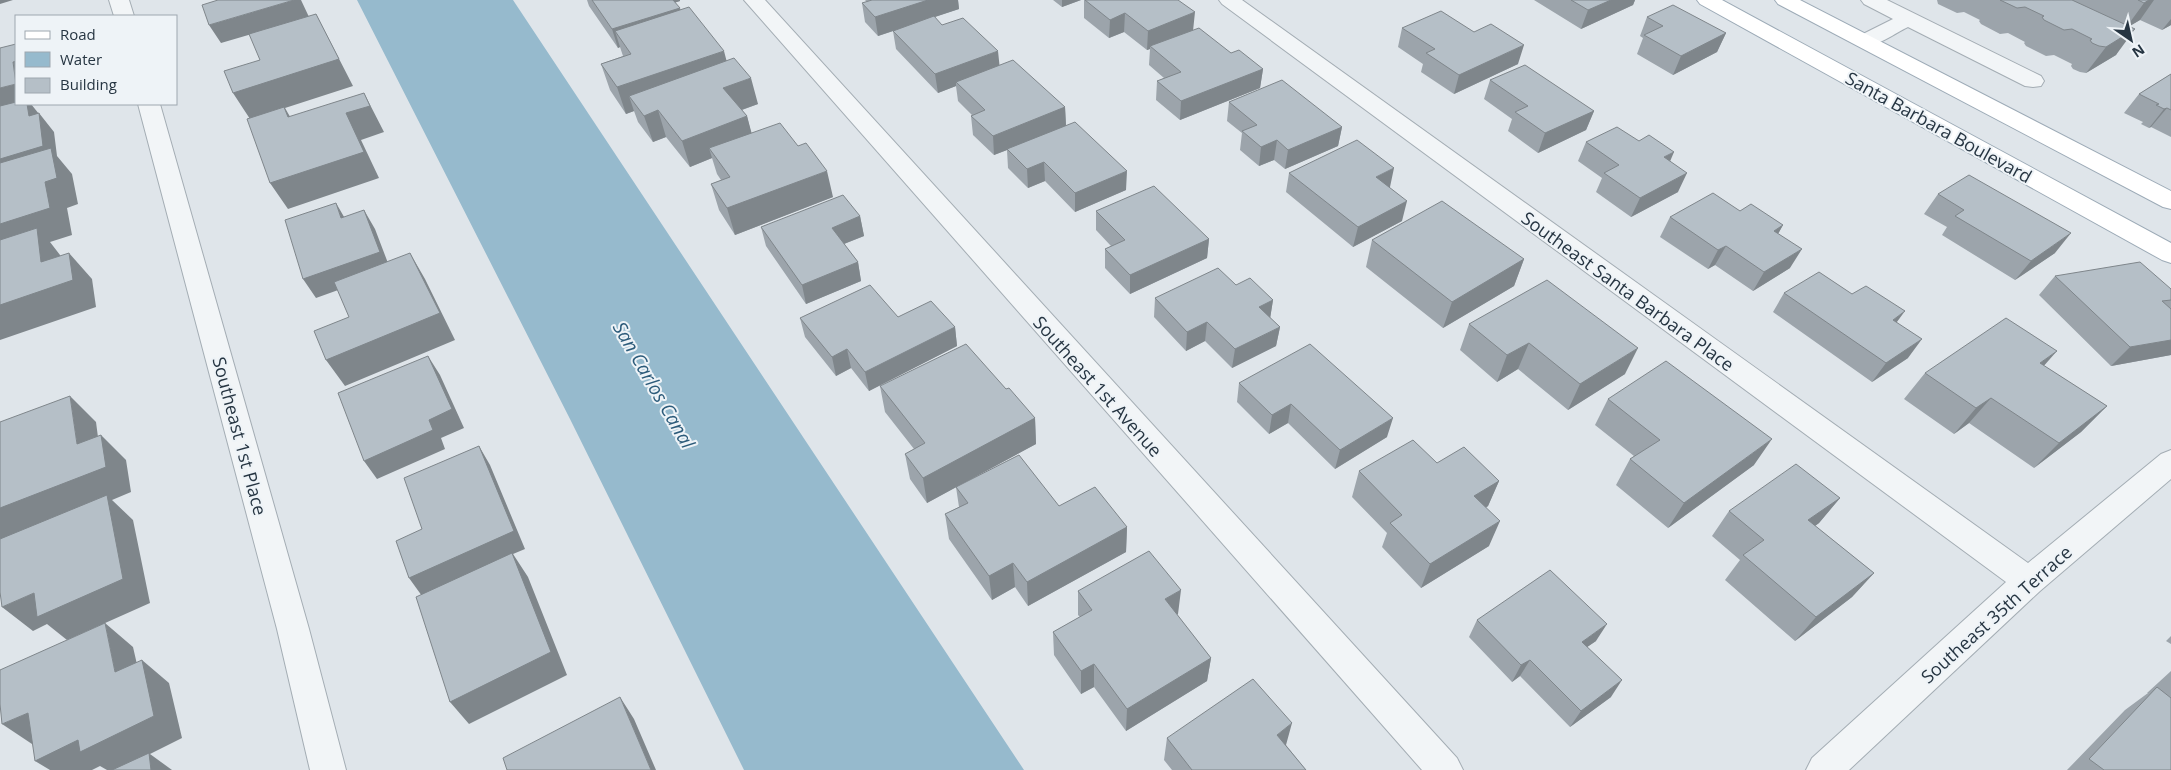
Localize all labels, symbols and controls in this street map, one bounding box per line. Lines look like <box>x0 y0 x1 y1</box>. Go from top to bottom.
legend <box>15 15 178 105</box>
north arrow <box>2106 15 2156 65</box>
text: Road <box>60 24 96 44</box>
text: N <box>2129 40 2149 62</box>
text: Water <box>60 49 102 69</box>
street label: Santa Barbara Boulevard <box>1842 66 2036 188</box>
text: Building <box>60 74 117 94</box>
street label: Southeast Santa Barbara Place <box>1517 206 1739 376</box>
street label: Southeast 1st Avenue <box>1028 310 1168 462</box>
water label: San Carlos Canal <box>607 317 702 454</box>
street label: Southeast 1st Place <box>207 354 273 518</box>
street label: Southeast 35th Terrace <box>1915 540 2077 688</box>

